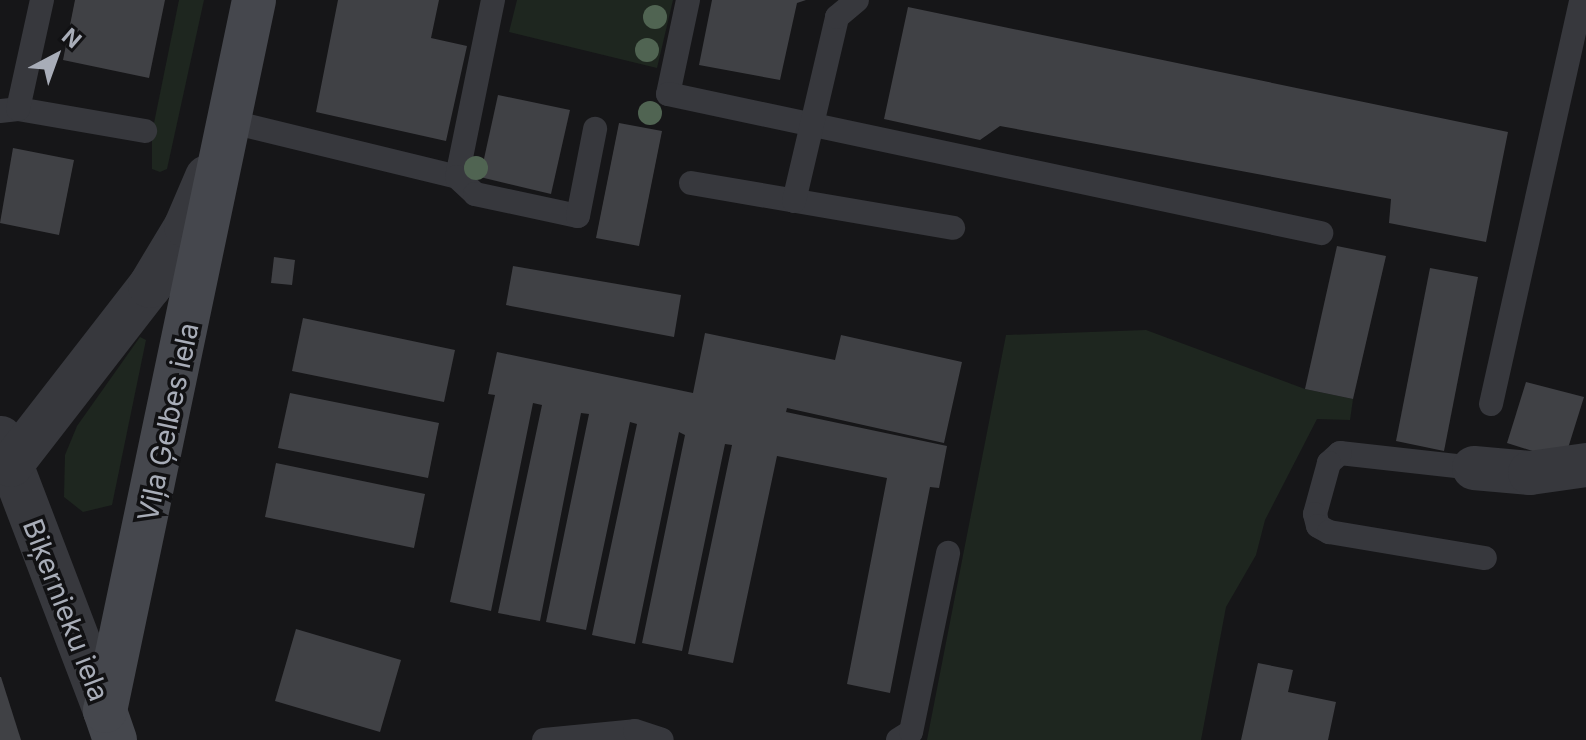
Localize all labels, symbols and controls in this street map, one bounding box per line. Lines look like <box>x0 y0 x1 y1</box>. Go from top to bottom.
north arrow <box>16 16 96 96</box>
text: N <box>57 23 87 53</box>
street label: Viļa Ģelbes iela <box>131 320 205 524</box>
street label: Biķernieku iela <box>16 514 116 706</box>

